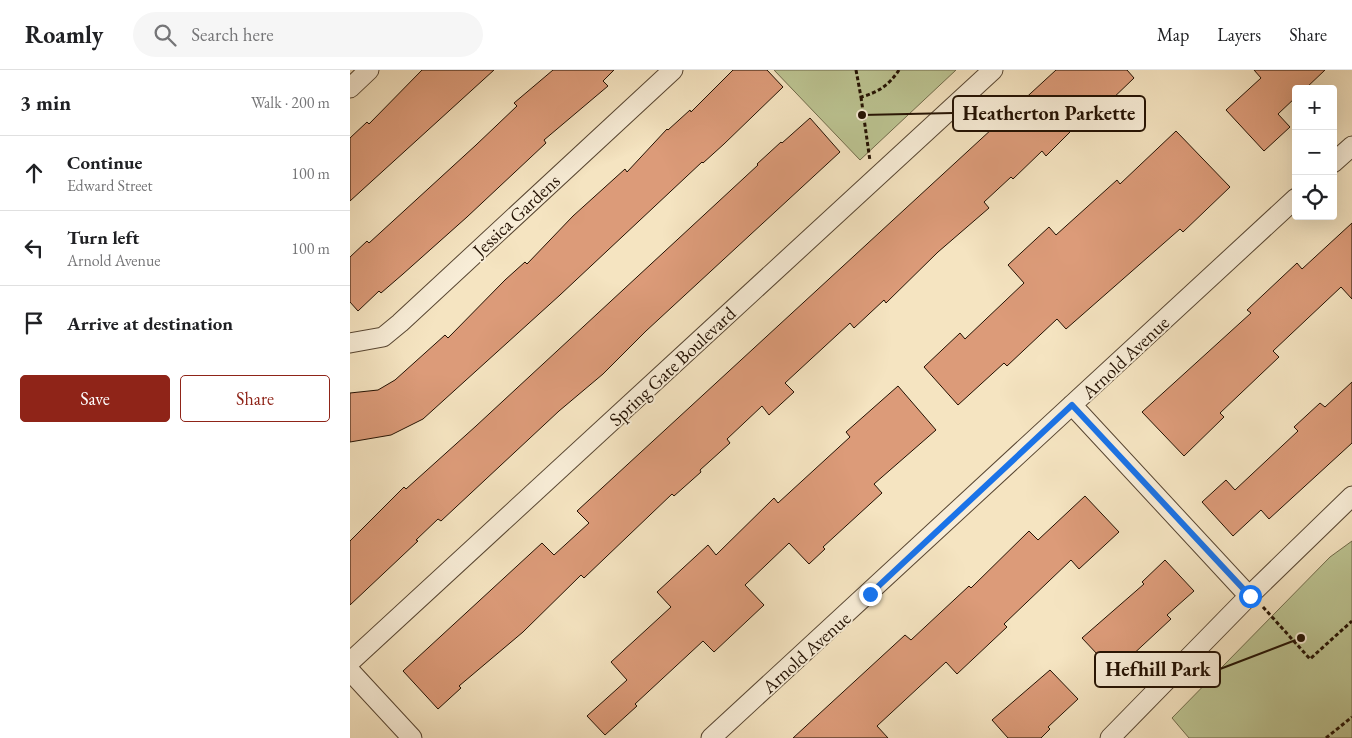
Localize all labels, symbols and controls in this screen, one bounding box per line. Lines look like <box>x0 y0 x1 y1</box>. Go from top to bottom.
search box <box>133 12 483 57</box>
text: Roamly <box>25 19 103 50</box>
icon: search <box>151 21 179 49</box>
text: Search here <box>191 22 274 47</box>
text: Map <box>1157 23 1189 46</box>
text: Layers <box>1217 23 1261 46</box>
text: Share <box>1289 23 1327 46</box>
map controls <box>1292 85 1337 220</box>
button: + <box>1292 85 1337 130</box>
text: 3 min <box>20 89 71 116</box>
text: Walk · 200 m <box>251 92 330 113</box>
callout: Heatherton Parkette <box>953 96 1145 131</box>
text: Heatherton Parkette <box>963 100 1135 126</box>
button: − <box>1292 130 1337 175</box>
text: Continue <box>67 150 142 175</box>
icon: ahead <box>20 159 48 187</box>
text: 100 m <box>291 163 330 184</box>
street label: Jessica Gardens <box>466 169 565 264</box>
text: Edward Street <box>67 175 153 196</box>
button: locate <box>1292 175 1337 220</box>
text: Turn left <box>67 225 139 250</box>
icon: left <box>20 234 48 262</box>
text: 100 m <box>291 238 330 259</box>
text: Arnold Avenue <box>67 250 161 271</box>
street label: Spring Gate Boulevard <box>604 301 741 432</box>
icon: arrive <box>20 309 48 337</box>
street label: Arnold Avenue <box>1075 310 1175 405</box>
text: Arrive at destination <box>67 311 233 336</box>
button: Save <box>20 375 170 422</box>
button: Share <box>180 375 330 422</box>
route end <box>859 583 882 606</box>
route start <box>1239 585 1262 608</box>
street label: Arnold Avenue <box>756 606 856 700</box>
callout: Hefhill Park <box>1095 652 1220 687</box>
text: Hefhill Park <box>1105 656 1212 682</box>

